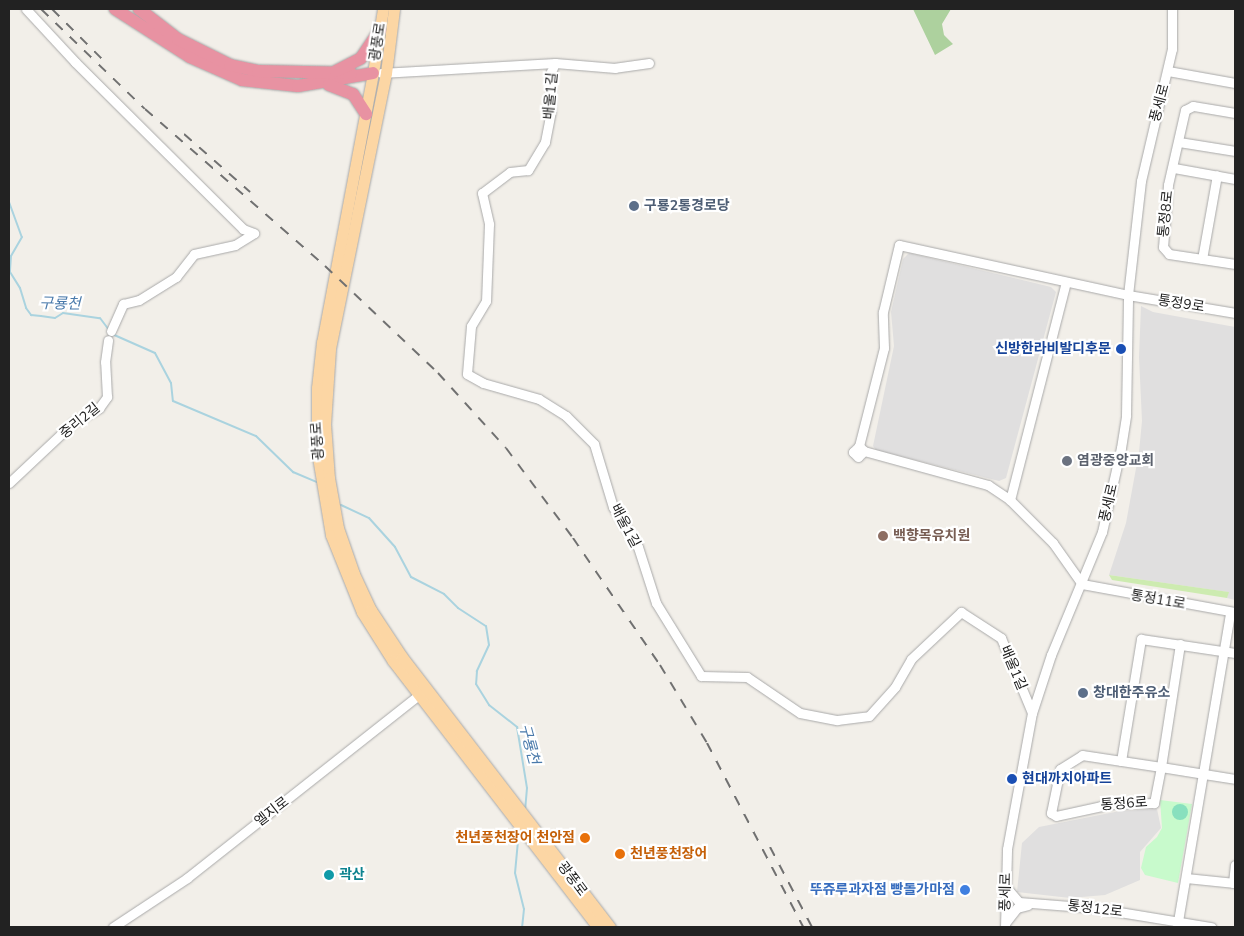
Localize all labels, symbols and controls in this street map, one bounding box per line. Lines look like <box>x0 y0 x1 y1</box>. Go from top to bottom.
street label: 광풍로 <box>367 22 389 62</box>
street label: 배울1길 <box>541 72 561 120</box>
street label: 풍세로 <box>1147 82 1173 124</box>
street label: 통정8로 <box>1155 190 1177 238</box>
place label: 구룡2통경로당 <box>644 198 730 214</box>
marker: 구룡2통경로당 <box>628 200 640 212</box>
street label: 통정9로 <box>1156 292 1206 316</box>
water label: 구룡천 <box>39 295 81 313</box>
place label: 신방한라비발디후문 <box>995 341 1111 357</box>
marker: 신방한라비발디후문 <box>1115 343 1127 355</box>
street label: 중리2길 <box>56 400 104 442</box>
street label: 광풍로 <box>308 421 328 461</box>
place label: 염광중앙교회 <box>1077 453 1154 469</box>
marker: 염광중앙교회 <box>1061 455 1073 467</box>
street label: 풍세로 <box>1096 482 1122 524</box>
street label: 배울1길 <box>607 501 643 551</box>
place label: 백향목유치원 <box>893 528 970 544</box>
marker: 백향목유치원 <box>877 530 889 542</box>
street label: 통정11로 <box>1129 587 1187 613</box>
street label: 배울1길 <box>996 643 1030 693</box>
place label: 창대한주유소 <box>1093 685 1170 701</box>
marker: 창대한주유소 <box>1077 687 1089 699</box>
water label: 구룡천 <box>515 722 543 766</box>
place label: 현대까치아파트 <box>1022 771 1112 787</box>
marker: 현대까치아파트 <box>1006 773 1018 785</box>
street label: 엘지로 <box>252 793 292 831</box>
street label: 통정6로 <box>1100 794 1148 814</box>
place label: 천년풍천장어 천안점 <box>455 830 575 846</box>
marker: 천년풍천장어 천안점 <box>579 832 591 844</box>
place label: 천년풍천장어 <box>630 846 707 862</box>
marker: 천년풍천장어 <box>614 848 626 860</box>
street label: 광풍로 <box>554 859 590 899</box>
place label: 곽산 <box>339 867 365 883</box>
marker: 곽산 <box>323 869 335 881</box>
street label: 풍세로 <box>997 873 1015 911</box>
place label: 뚜쥬루과자점 빵돌가마점 <box>810 882 955 898</box>
marker: 뚜쥬루과자점 빵돌가마점 <box>959 884 971 896</box>
street label: 통정12로 <box>1066 897 1124 921</box>

